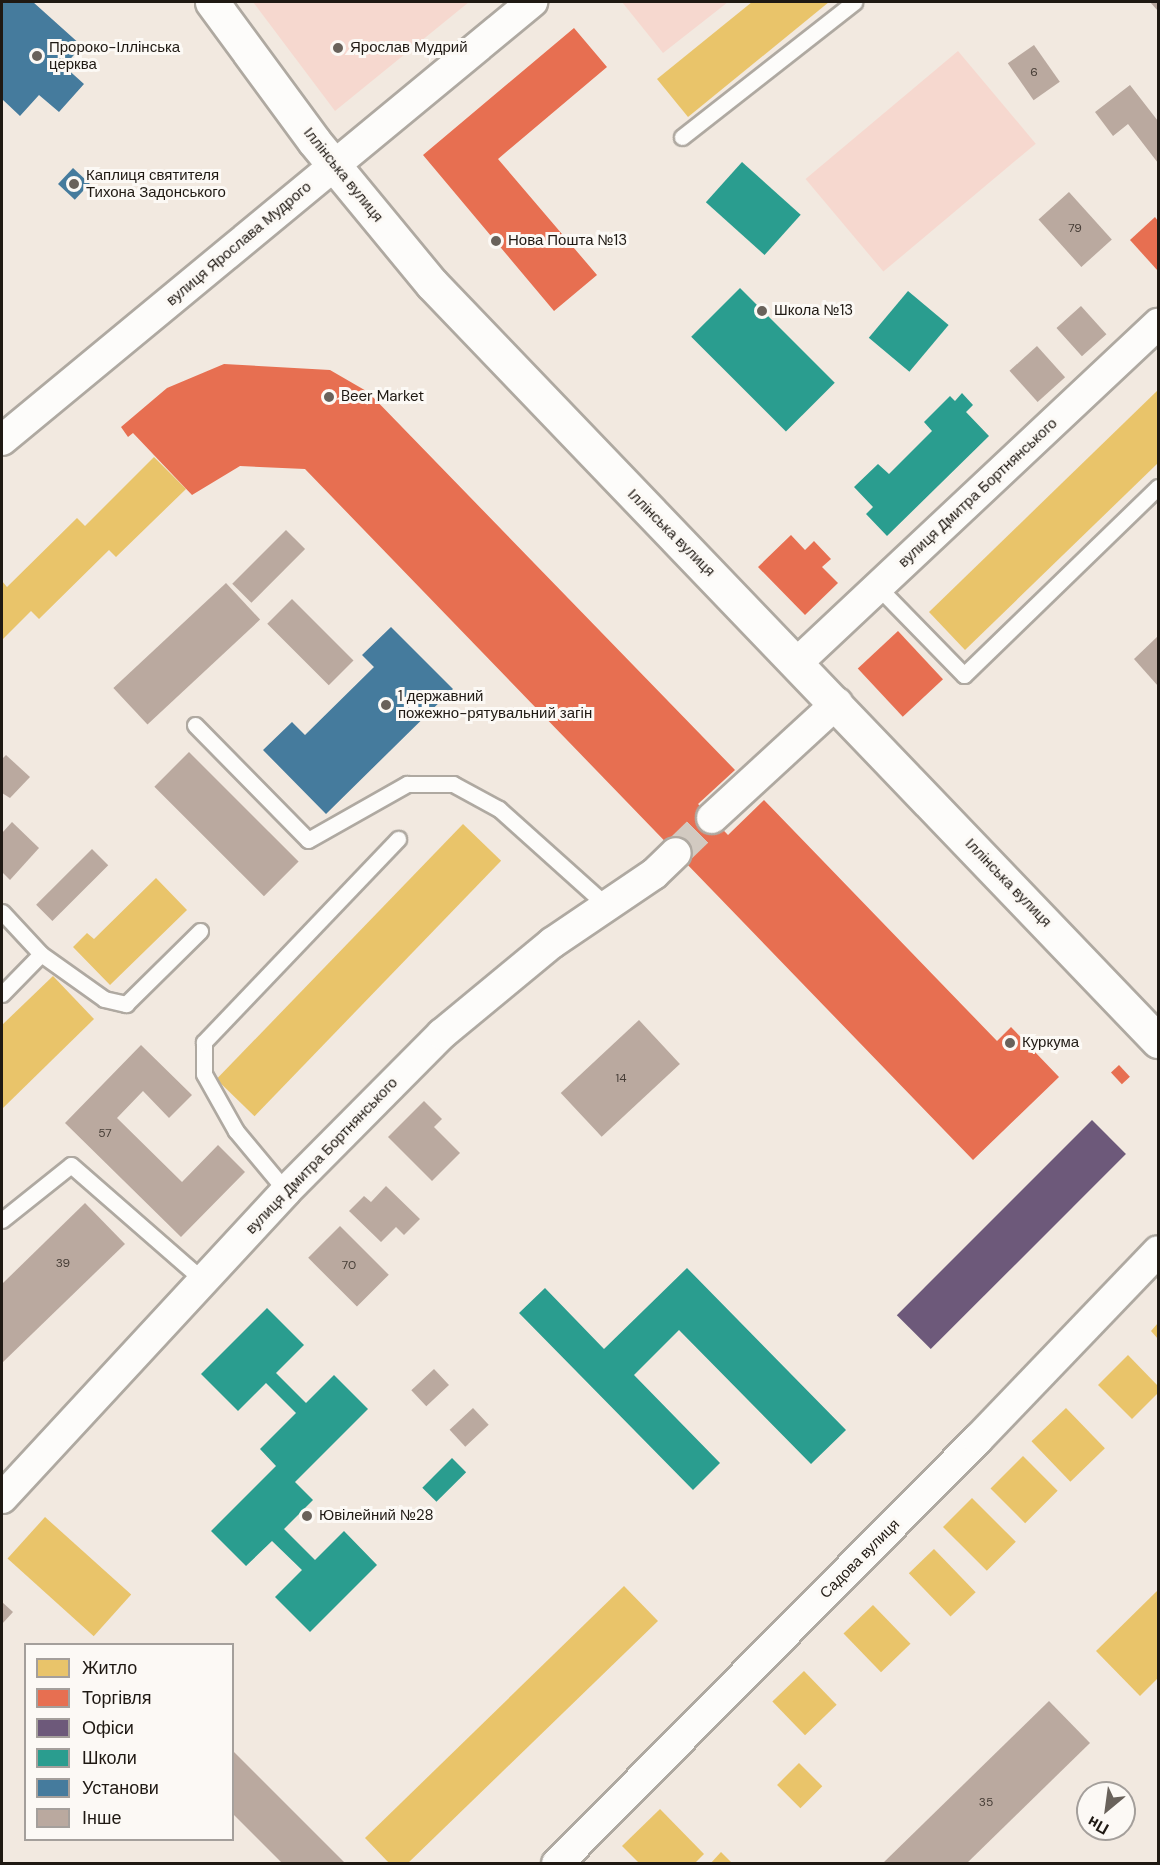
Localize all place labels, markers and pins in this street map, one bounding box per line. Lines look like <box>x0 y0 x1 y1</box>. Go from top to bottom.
place label: Пророко-Іллінська церква <box>49 38 180 73</box>
place label: Ярослав Мудрий <box>350 39 468 57</box>
marker: Ярослав Мудрий <box>331 41 345 55</box>
marker: Пророко-Іллінська церква <box>30 49 44 63</box>
place label: Каплиця святителя Тихона Задонського <box>86 166 226 201</box>
marker: Каплиця святителя Тихона Задонського <box>67 177 81 191</box>
place label: Нова Пошта №13 <box>508 232 627 250</box>
marker: Нова Пошта №13 <box>489 234 503 248</box>
place label: Школа №13 <box>774 302 853 320</box>
marker: Школа №13 <box>755 304 769 318</box>
place label: Beer Market <box>341 388 424 406</box>
marker: Beer Market <box>322 390 336 404</box>
place label: 1 державний пожежно-рятувальний загін <box>398 687 592 722</box>
marker: 1 державний пожежно-рятувальний загін <box>379 698 393 712</box>
place label: Куркума <box>1022 1034 1079 1052</box>
marker: Куркума <box>1003 1036 1017 1050</box>
place label: Ювілейний №28 <box>319 1507 434 1525</box>
marker: Ювілейний №28 <box>300 1509 314 1523</box>

